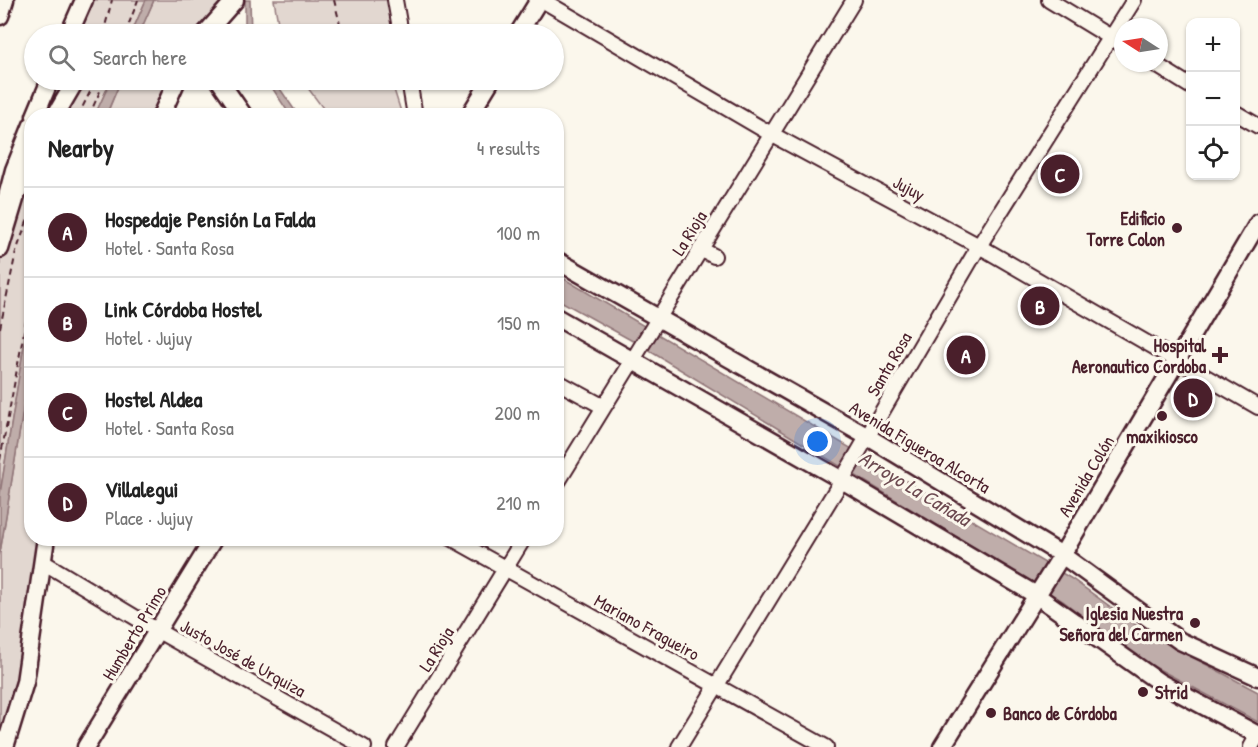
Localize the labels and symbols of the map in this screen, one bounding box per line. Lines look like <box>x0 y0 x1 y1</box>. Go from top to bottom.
north arrow <box>1114 18 1168 72</box>
pin: C <box>1040 152 1080 196</box>
street label: Jujuy <box>889 169 930 207</box>
street label: La Rioja <box>666 206 712 260</box>
place label: Edificio Torre Colon <box>1086 206 1166 252</box>
marker: Edificio Torre Colon <box>1170 221 1184 235</box>
pin: B <box>1020 284 1060 328</box>
street label: Santa Rosa <box>861 327 917 401</box>
pin: A <box>946 332 986 378</box>
place label: Hospital Aeronautico Cordoba <box>1072 333 1207 379</box>
marker: Hospital Aeronautico Cordoba <box>1211 346 1229 364</box>
pin: D <box>1174 376 1212 420</box>
street label: Avenida Figueroa Alcorta <box>845 395 995 499</box>
marker: maxikiosco <box>1155 409 1169 423</box>
place label: maxikiosco <box>1126 424 1198 449</box>
your location <box>803 427 832 456</box>
street label: Avenida Colón <box>1052 431 1120 521</box>
water label: Arroyo La Cañada <box>854 444 978 534</box>
street label: Humberto Primo <box>96 581 172 685</box>
street label: Mariano Fragueiro <box>590 588 704 666</box>
place label: Iglesia Nuestra Señora del Carmen <box>1060 601 1184 647</box>
street label: Justo José de Urquiza <box>176 613 310 703</box>
marker: Iglesia Nuestra Señora del Carmen <box>1188 616 1202 630</box>
street label: La Rioja <box>413 622 459 676</box>
place label: Strid <box>1155 680 1187 705</box>
marker: Strid <box>1136 685 1150 699</box>
place label: Banco de Córdoba <box>1003 701 1118 726</box>
marker: Banco de Córdoba <box>984 706 998 720</box>

